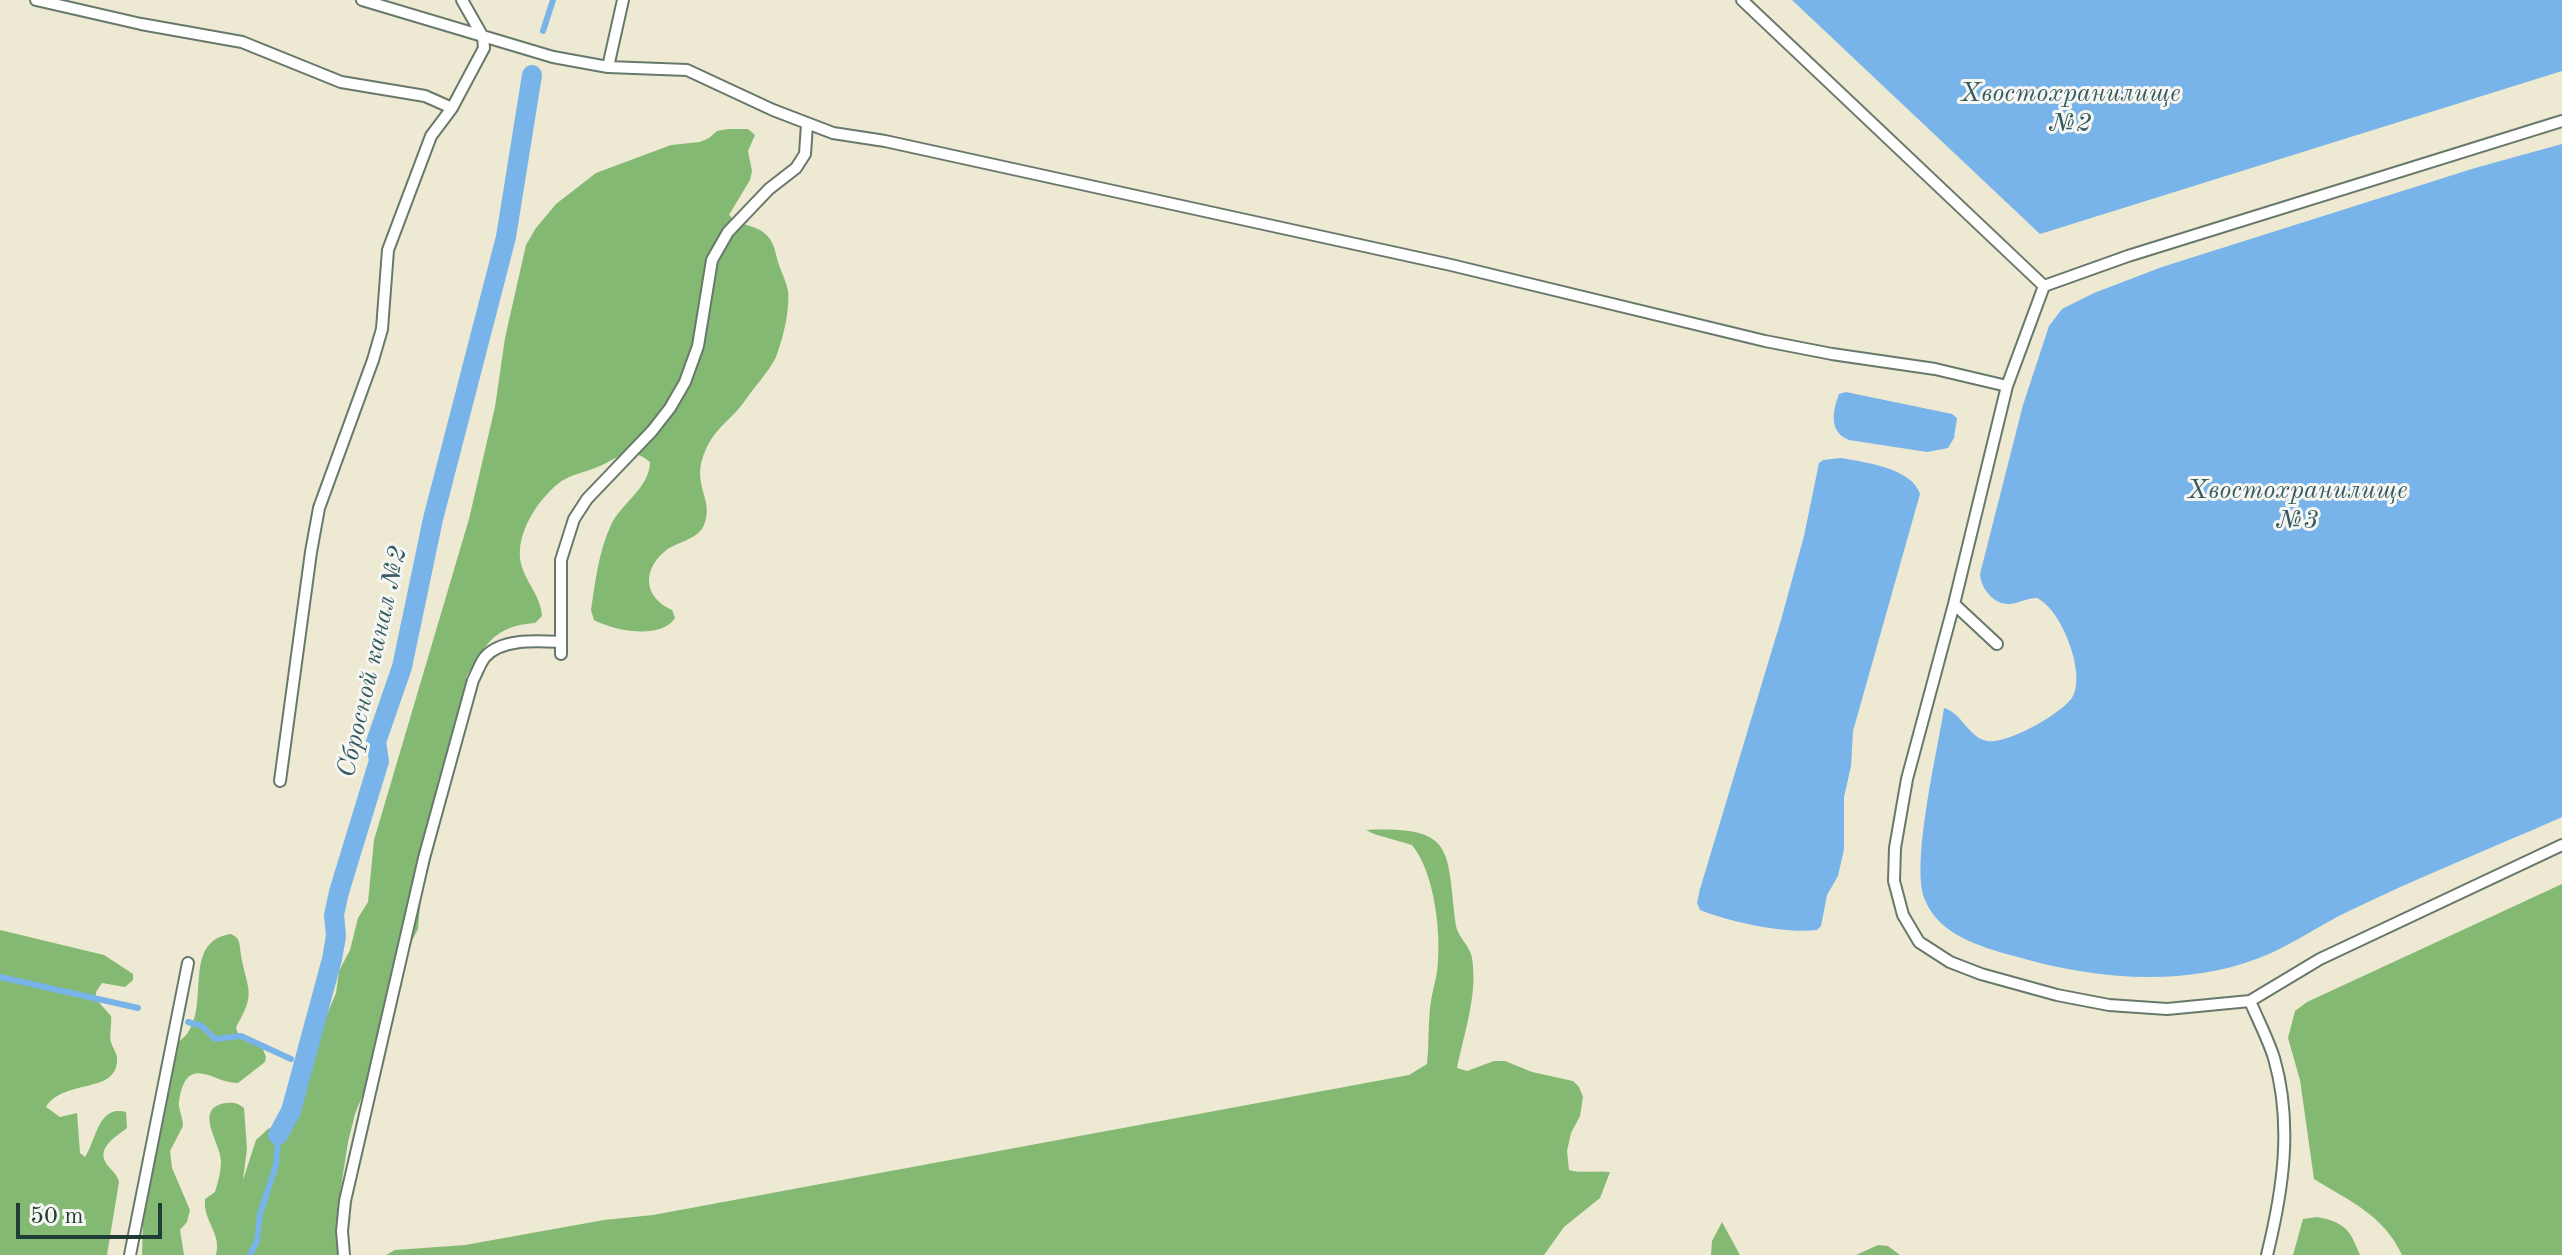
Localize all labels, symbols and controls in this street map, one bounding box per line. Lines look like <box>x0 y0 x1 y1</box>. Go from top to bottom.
water label: Хвостохранилище №2 <box>1959 78 2181 140</box>
water label: Хвостохранилище №3 <box>2186 475 2408 536</box>
water label: Сбросной канал №2 <box>331 544 415 780</box>
scale bar <box>20 1187 166 1237</box>
text: 50 m <box>30 1205 84 1229</box>

